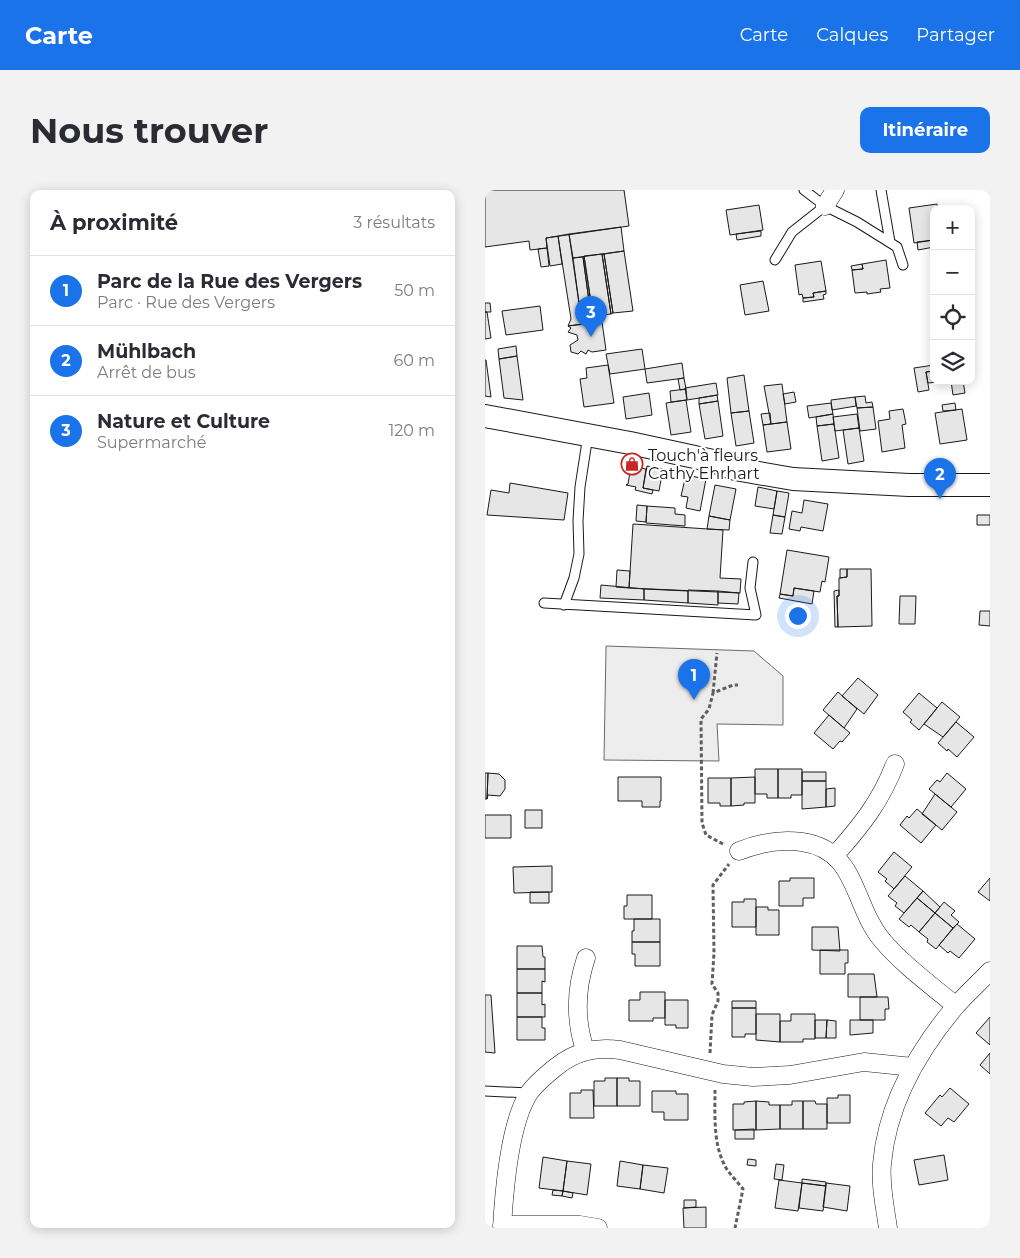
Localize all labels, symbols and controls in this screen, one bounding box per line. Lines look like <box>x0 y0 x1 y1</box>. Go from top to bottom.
text: Carte <box>25 21 93 50</box>
text: Carte <box>740 24 788 46</box>
text: Calques <box>816 24 888 46</box>
text: Partager <box>916 24 995 46</box>
button: Itinéraire <box>860 107 990 153</box>
text: Nous trouver <box>30 109 268 152</box>
map controls <box>930 205 975 385</box>
button: + <box>930 205 975 250</box>
text: À proximité <box>50 210 178 235</box>
text: 3 résultats <box>353 213 435 232</box>
button: − <box>930 250 975 295</box>
text: Parc de la Rue des Vergers <box>97 270 362 293</box>
text: 1 <box>63 281 69 300</box>
text: 50 m <box>394 281 435 300</box>
text: Parc · Rue des Vergers <box>97 293 275 312</box>
button: locate <box>930 295 975 340</box>
pin: 3 <box>575 296 607 337</box>
text: Mühlbach <box>97 340 196 363</box>
button: layers <box>930 340 975 385</box>
text: 2 <box>61 351 71 370</box>
text: 60 m <box>393 351 435 370</box>
text: Arrêt de bus <box>97 363 195 382</box>
text: Nature et Culture <box>97 410 270 433</box>
text: 3 <box>61 421 71 440</box>
text: 120 m <box>388 421 435 440</box>
text: Supermarché <box>97 433 206 452</box>
place label: Touch'à fleurs Cathy Ehrhart <box>648 446 760 483</box>
shop icon: Touch'à fleurs Cathy Ehrhart <box>620 452 644 476</box>
pin: 2 <box>924 458 956 499</box>
your location <box>785 603 811 629</box>
pin: 1 <box>678 659 710 700</box>

